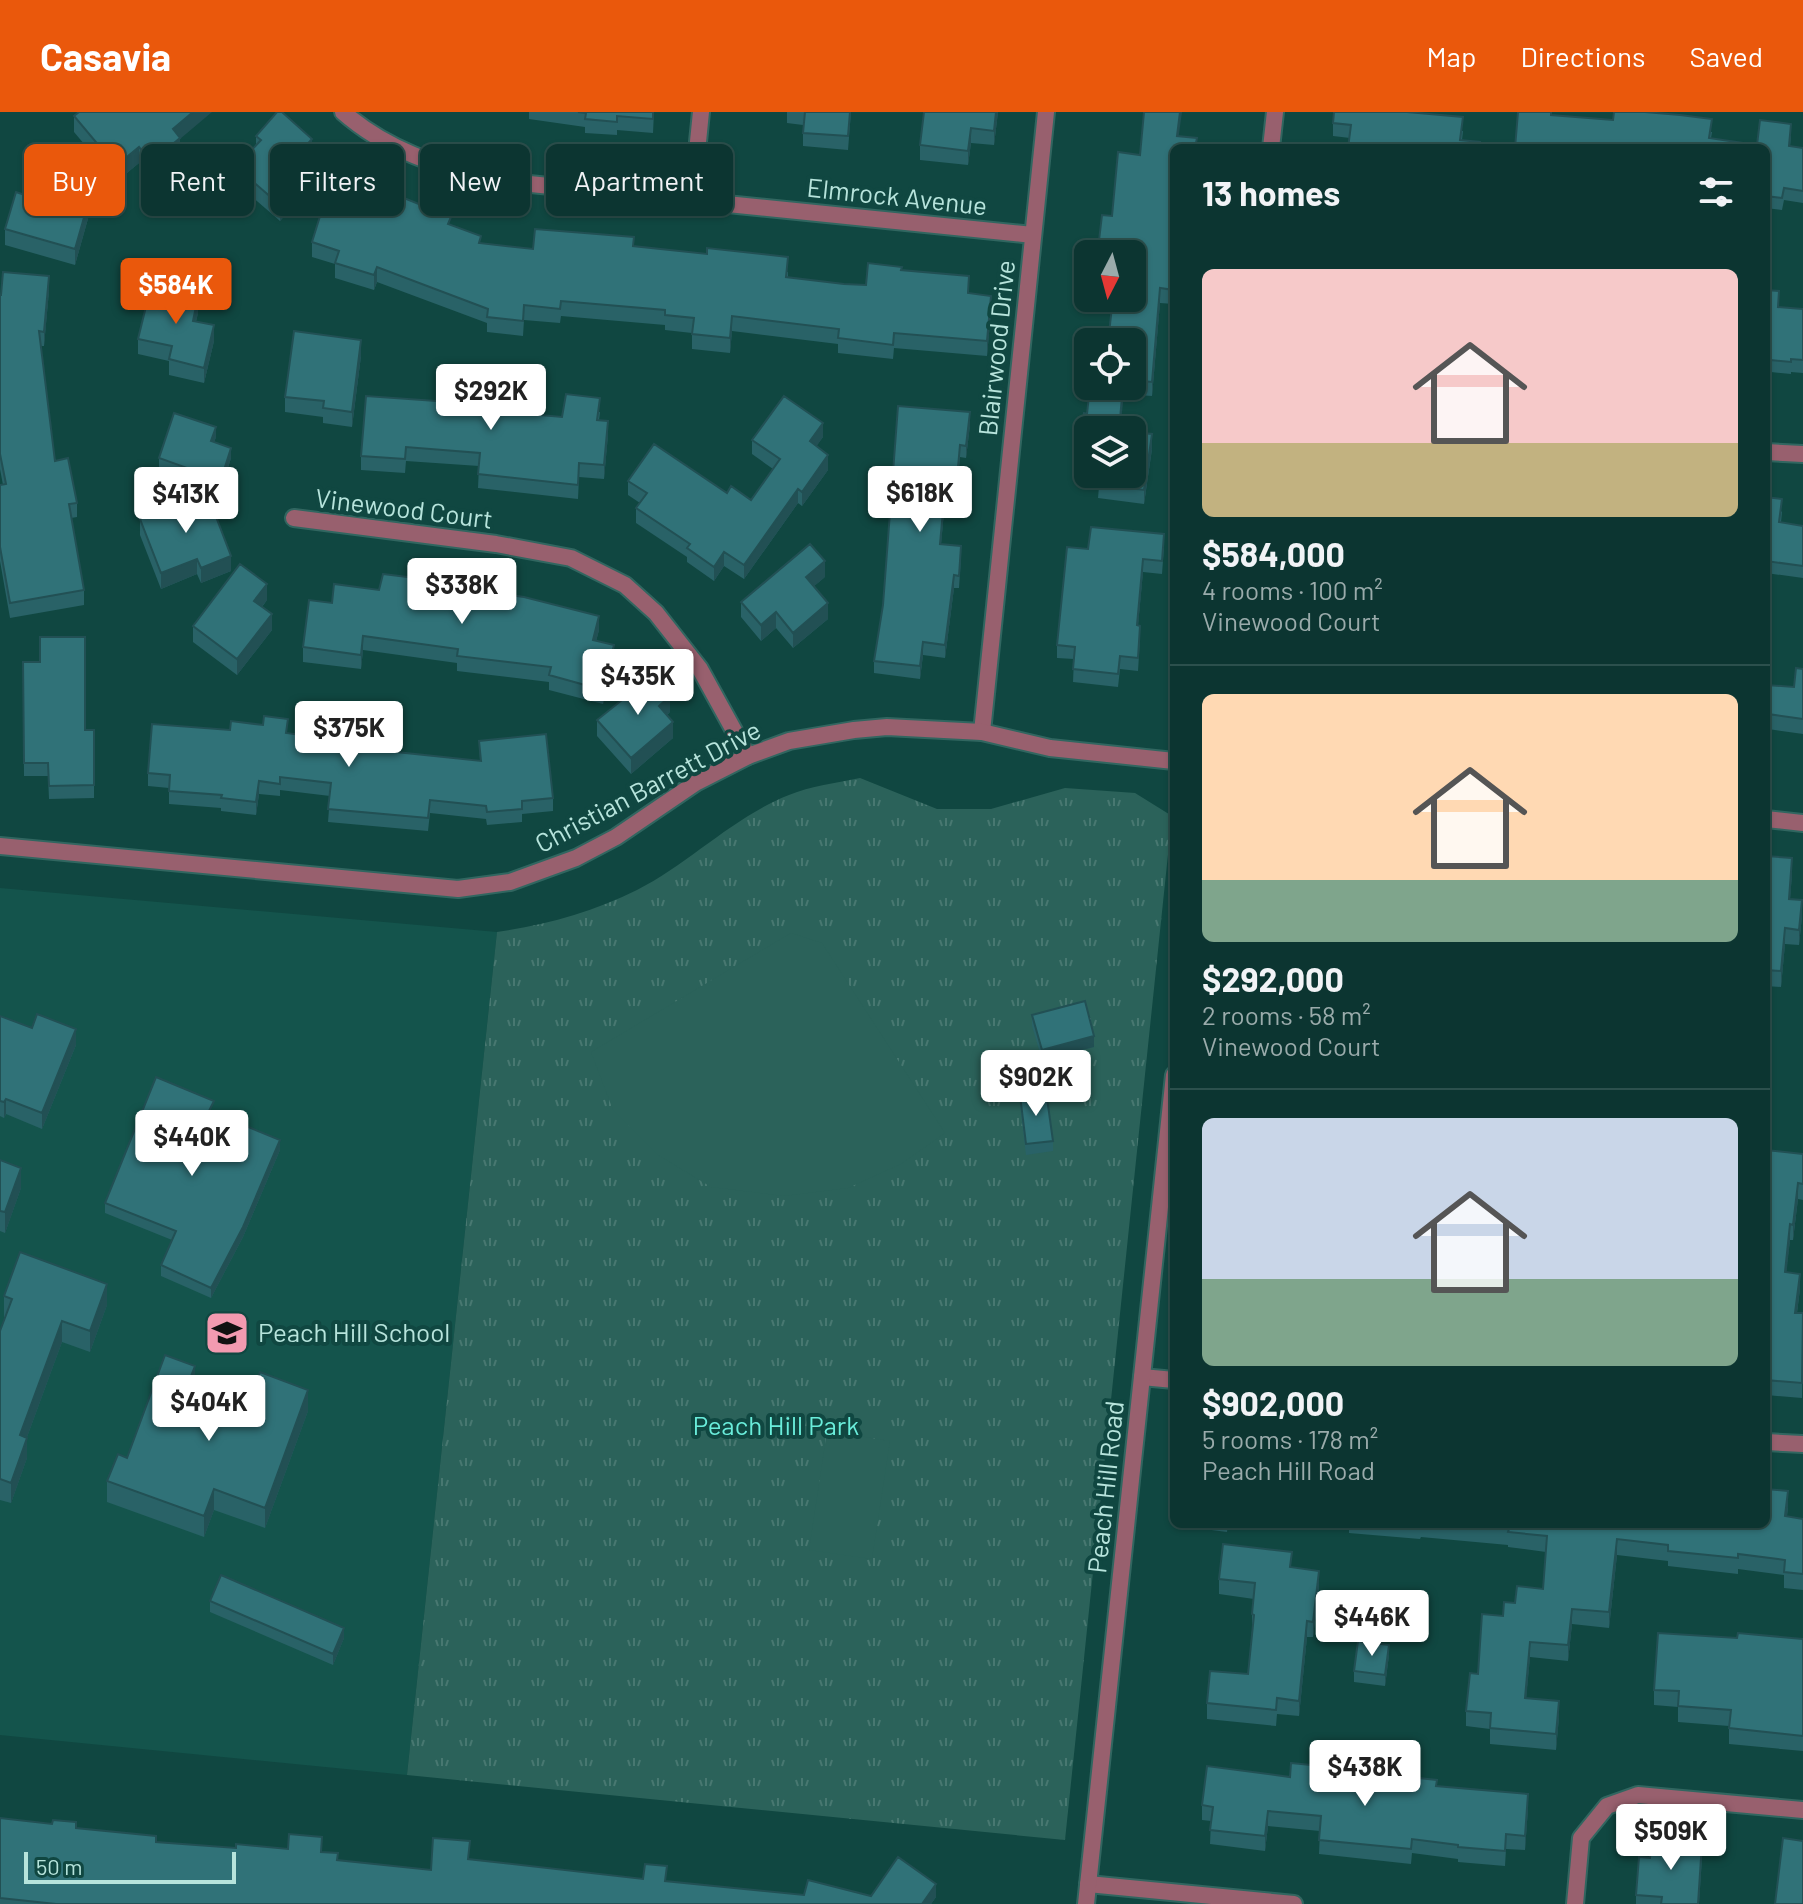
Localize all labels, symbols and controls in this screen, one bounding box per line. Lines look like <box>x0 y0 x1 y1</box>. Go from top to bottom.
text: Casavia <box>40 33 171 79</box>
text: Map <box>1427 39 1476 73</box>
text: Directions <box>1520 39 1646 73</box>
text: Saved <box>1690 39 1763 73</box>
chip: Buy <box>24 144 125 216</box>
chip: Rent <box>141 144 254 216</box>
chip: Filters <box>270 144 404 216</box>
chip: New <box>420 144 530 216</box>
chip: Apartment <box>546 144 733 216</box>
icon: filters <box>1694 170 1738 214</box>
street label: Elmrock Avenue <box>805 171 989 220</box>
text: 13 homes <box>1202 172 1340 213</box>
north arrow <box>1074 240 1146 312</box>
map controls <box>1074 240 1146 488</box>
pin: $584K <box>120 258 232 326</box>
street label: Blairwood Drive <box>971 259 1020 437</box>
text: $584K <box>139 268 213 299</box>
icon: home <box>1398 321 1542 465</box>
button: locate <box>1074 328 1146 400</box>
pin: $292K <box>435 364 547 432</box>
text: $292K <box>454 374 528 405</box>
button: layers <box>1074 416 1146 488</box>
pin: $618K <box>864 466 976 534</box>
pin: $413K <box>130 467 242 535</box>
text: $618K <box>886 476 954 507</box>
text: $413K <box>152 477 220 508</box>
street label: Vinewood Court <box>314 481 495 534</box>
text: $584,000 <box>1202 533 1345 574</box>
pin: $338K <box>406 558 518 626</box>
text: $338K <box>425 568 499 599</box>
text: 4 rooms · 100 m² <box>1202 574 1383 605</box>
text: Vinewood Court <box>1202 605 1381 636</box>
pin: $435K <box>582 649 694 717</box>
text: $435K <box>601 659 675 690</box>
pin: $375K <box>293 701 405 769</box>
text: $375K <box>313 711 385 742</box>
street label: Christian Barrett Drive <box>529 713 765 858</box>
icon: home <box>1398 746 1542 890</box>
text: $292,000 <box>1202 958 1344 999</box>
text: 2 rooms · 58 m² <box>1202 999 1371 1030</box>
text: Vinewood Court <box>1202 1030 1381 1061</box>
pin: $902K <box>980 1050 1092 1118</box>
text: $902K <box>999 1060 1073 1091</box>
pin: $440K <box>136 1110 248 1178</box>
text: $440K <box>153 1120 231 1151</box>
icon: home <box>1398 1170 1542 1314</box>
school or university icon: Peach Hill School <box>203 1309 251 1357</box>
place label: Peach Hill School <box>258 1316 450 1347</box>
pin: $404K <box>153 1375 265 1443</box>
text: $902,000 <box>1202 1382 1344 1423</box>
text: $404K <box>170 1385 248 1416</box>
street label: Peach Hill Road <box>1080 1399 1129 1574</box>
park label: Peach Hill Park <box>693 1409 859 1440</box>
text: 5 rooms · 178 m² <box>1202 1423 1378 1454</box>
text: Peach Hill Road <box>1202 1454 1375 1485</box>
pin: $446K <box>1316 1590 1428 1658</box>
text: $446K <box>1334 1600 1410 1631</box>
pin: $438K <box>1309 1740 1421 1808</box>
text: $438K <box>1328 1750 1402 1781</box>
pin: $509K <box>1615 1804 1727 1872</box>
text: $509K <box>1634 1814 1708 1845</box>
scale bar <box>24 1848 236 1884</box>
text: 50 m <box>36 1853 82 1879</box>

